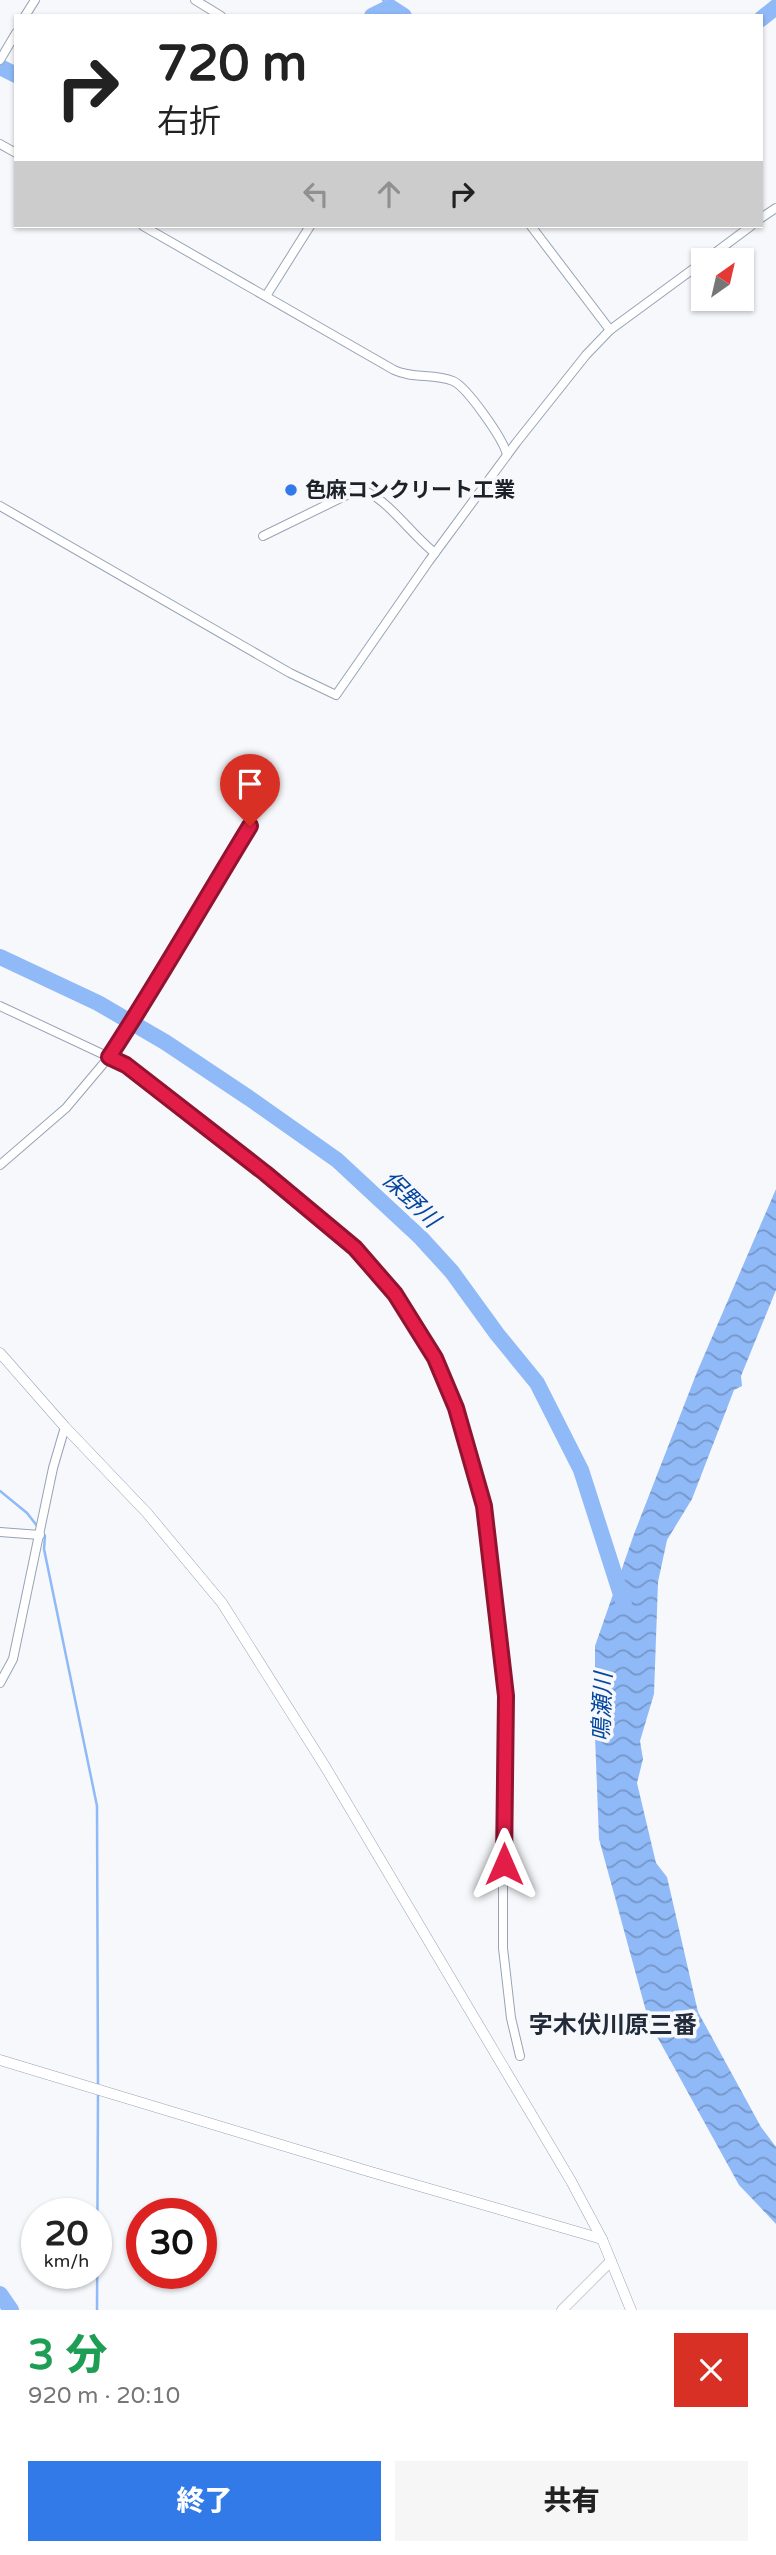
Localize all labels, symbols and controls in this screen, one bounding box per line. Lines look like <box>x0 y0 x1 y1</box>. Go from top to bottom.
text: 720 m <box>157 35 307 94</box>
icon: right <box>42 42 133 133</box>
text: 右折 <box>157 103 221 141</box>
icon: left <box>297 175 335 213</box>
icon: ahead <box>370 175 408 213</box>
icon: right <box>443 175 481 213</box>
north arrow <box>691 248 754 312</box>
map controls <box>691 248 754 311</box>
place label: 色麻コンクリート工業 <box>305 478 515 503</box>
marker: 色麻コンクリート工業 <box>283 482 299 498</box>
pin <box>220 754 280 826</box>
icon: arrive <box>231 765 269 803</box>
water label: 保野川 <box>376 1166 447 1236</box>
water label: 鳴瀬川 <box>588 1669 618 1742</box>
position arrow <box>467 1827 541 1901</box>
district label: 字木伏川原三番 <box>529 2011 697 2040</box>
speed limit sign: 30 <box>126 2198 217 2289</box>
text: 20 <box>45 2213 88 2255</box>
text: km/h <box>44 2250 89 2272</box>
text: 3 分 <box>28 2330 107 2381</box>
button: close <box>674 2333 748 2407</box>
text: 920 m · 20:10 <box>28 2382 180 2410</box>
button: 終了 <box>28 2461 381 2541</box>
button: 共有 <box>395 2461 748 2541</box>

